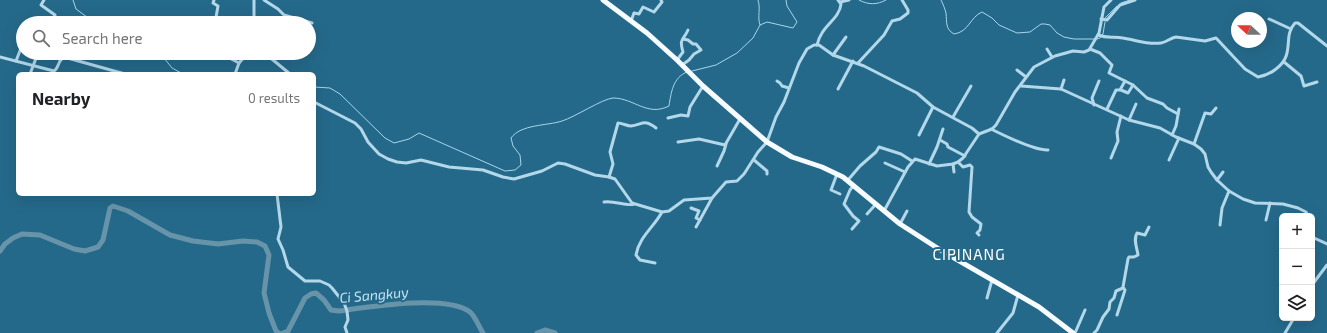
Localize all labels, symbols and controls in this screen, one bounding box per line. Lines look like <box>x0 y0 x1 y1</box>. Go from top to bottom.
north arrow <box>1231 12 1267 48</box>
search box <box>16 16 316 60</box>
icon: search <box>30 27 52 49</box>
text: Search here <box>62 29 143 47</box>
text: Nearby <box>32 88 90 108</box>
text: 0 results <box>248 90 300 106</box>
map controls <box>1279 213 1315 321</box>
button: + <box>1279 213 1315 249</box>
district label: CIPINANG <box>932 245 1006 263</box>
button: − <box>1279 249 1315 285</box>
water label: Ci Sangkuy <box>339 283 410 306</box>
button: layers <box>1279 285 1315 321</box>

